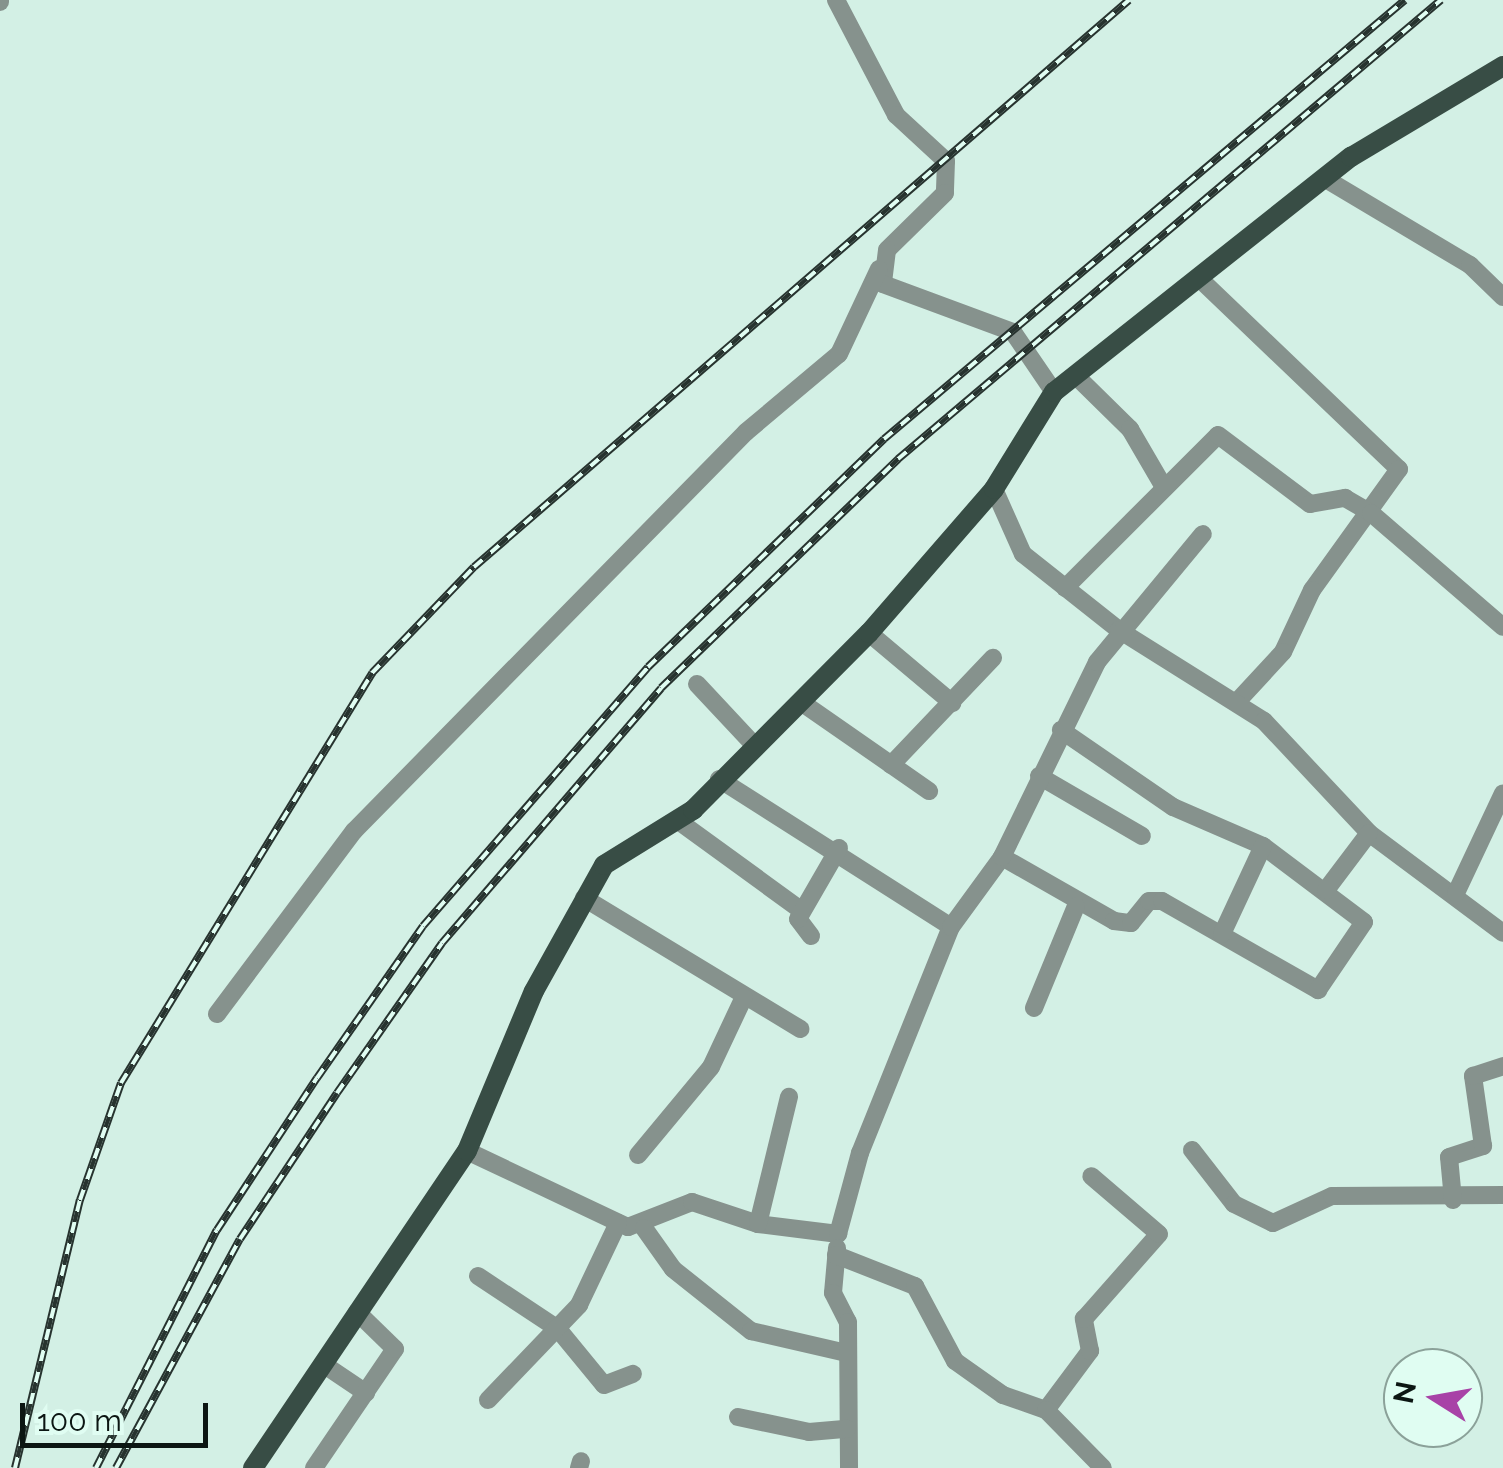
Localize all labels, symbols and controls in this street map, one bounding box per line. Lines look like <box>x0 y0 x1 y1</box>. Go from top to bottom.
north arrow <box>1383 1348 1483 1448</box>
text: N <box>1387 1379 1423 1406</box>
scale bar <box>25 1383 212 1445</box>
text: 100 m <box>37 1403 122 1438</box>

